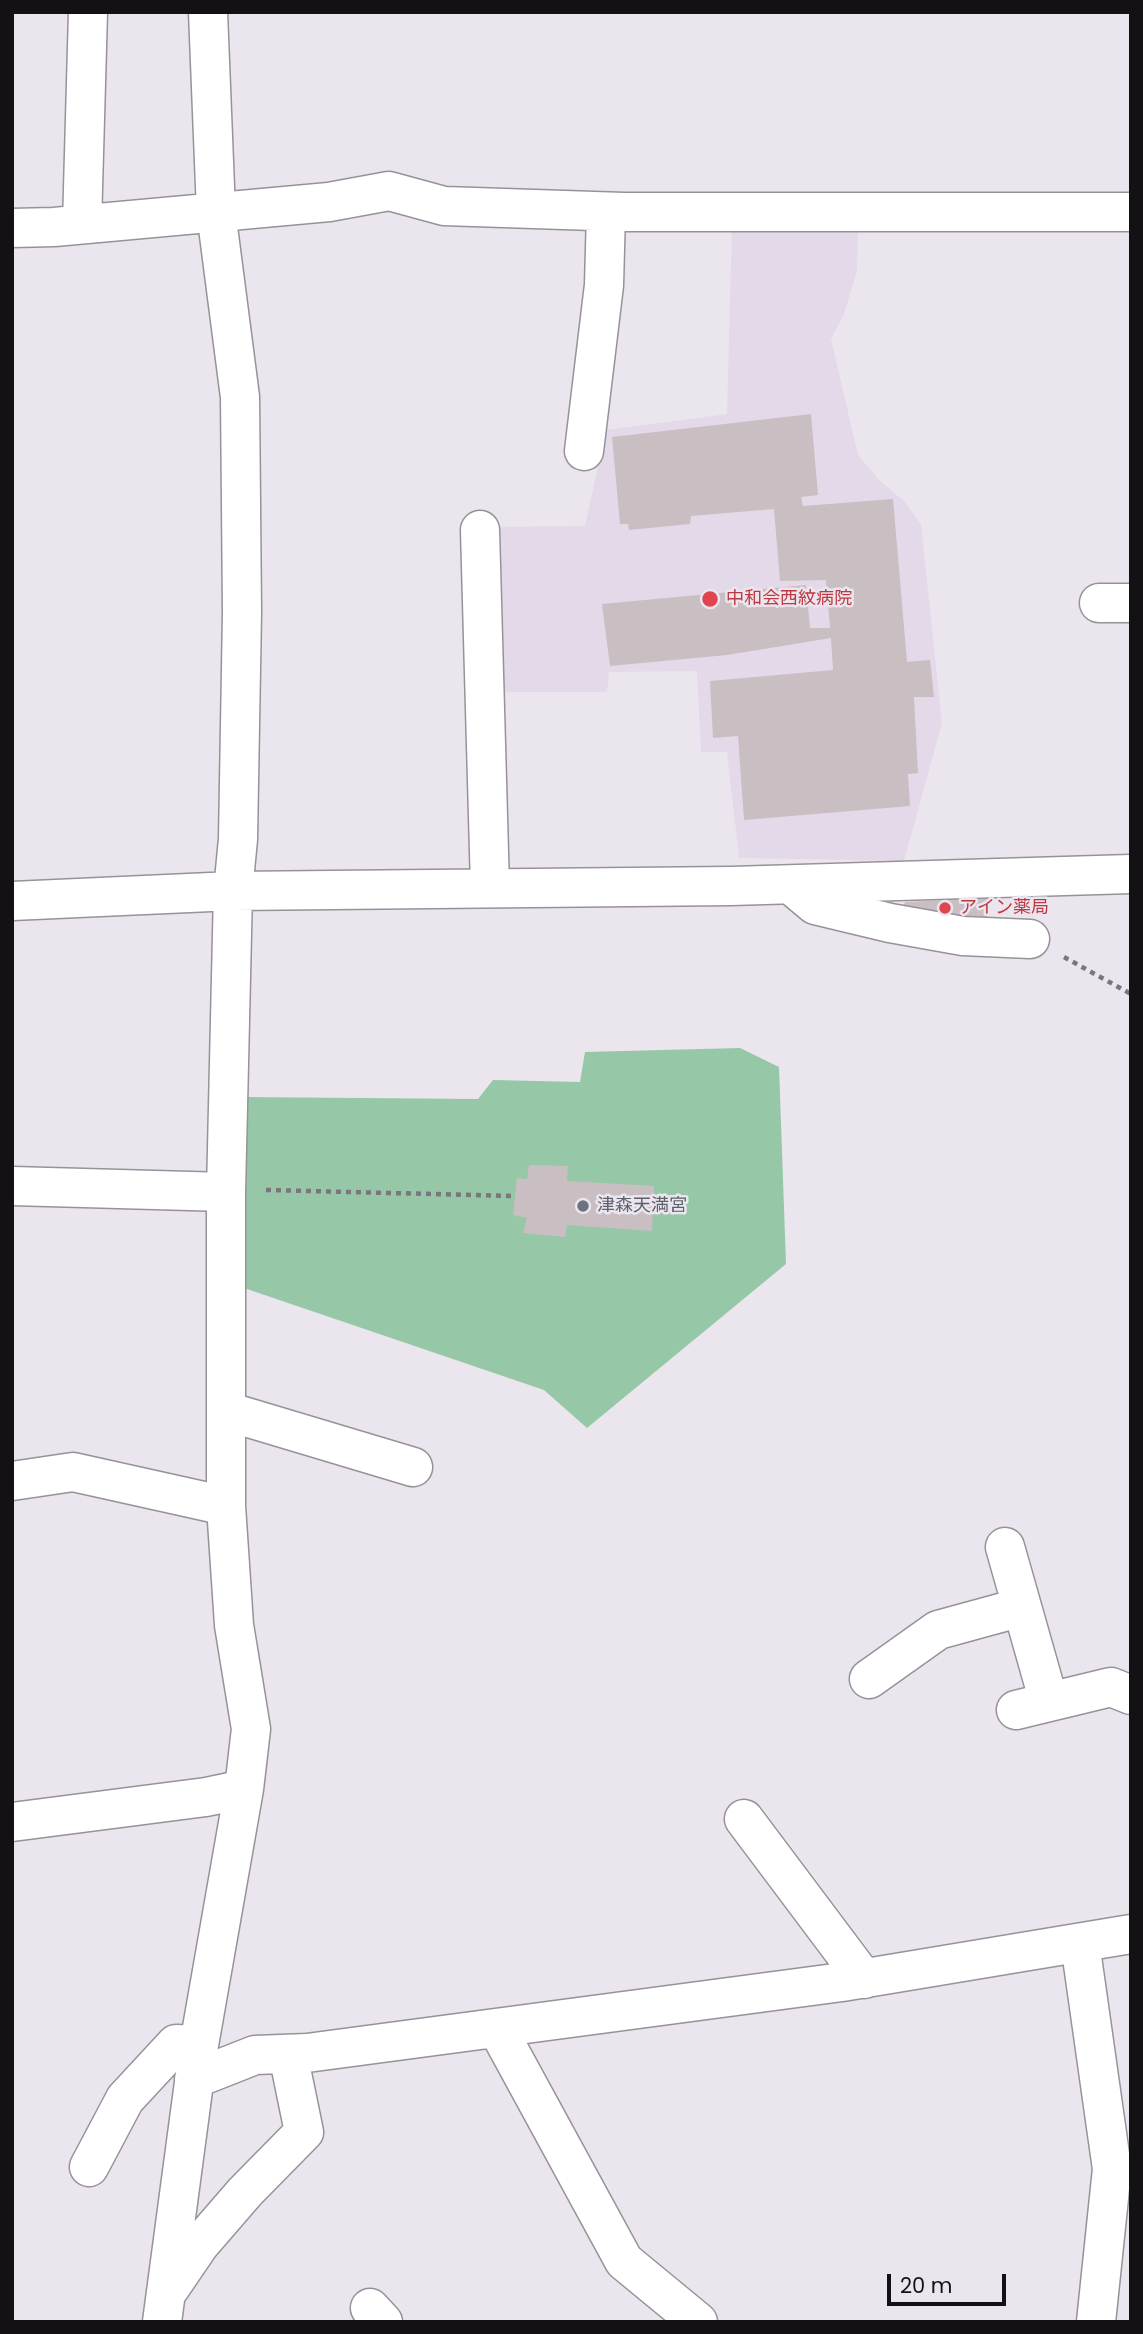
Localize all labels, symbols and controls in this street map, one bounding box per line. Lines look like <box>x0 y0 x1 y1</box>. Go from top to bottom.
place label: 中和会西紋病院 <box>726 588 852 610</box>
marker: 中和会西紋病院 <box>700 589 720 609</box>
place label: アイン薬局 <box>959 897 1049 919</box>
marker: アイン薬局 <box>937 900 953 916</box>
place label: 津森天満宮 <box>597 1195 687 1217</box>
marker: 津森天満宮 <box>575 1198 591 1214</box>
scale bar <box>891 2260 1010 2304</box>
text: 20 m <box>900 2271 953 2300</box>

